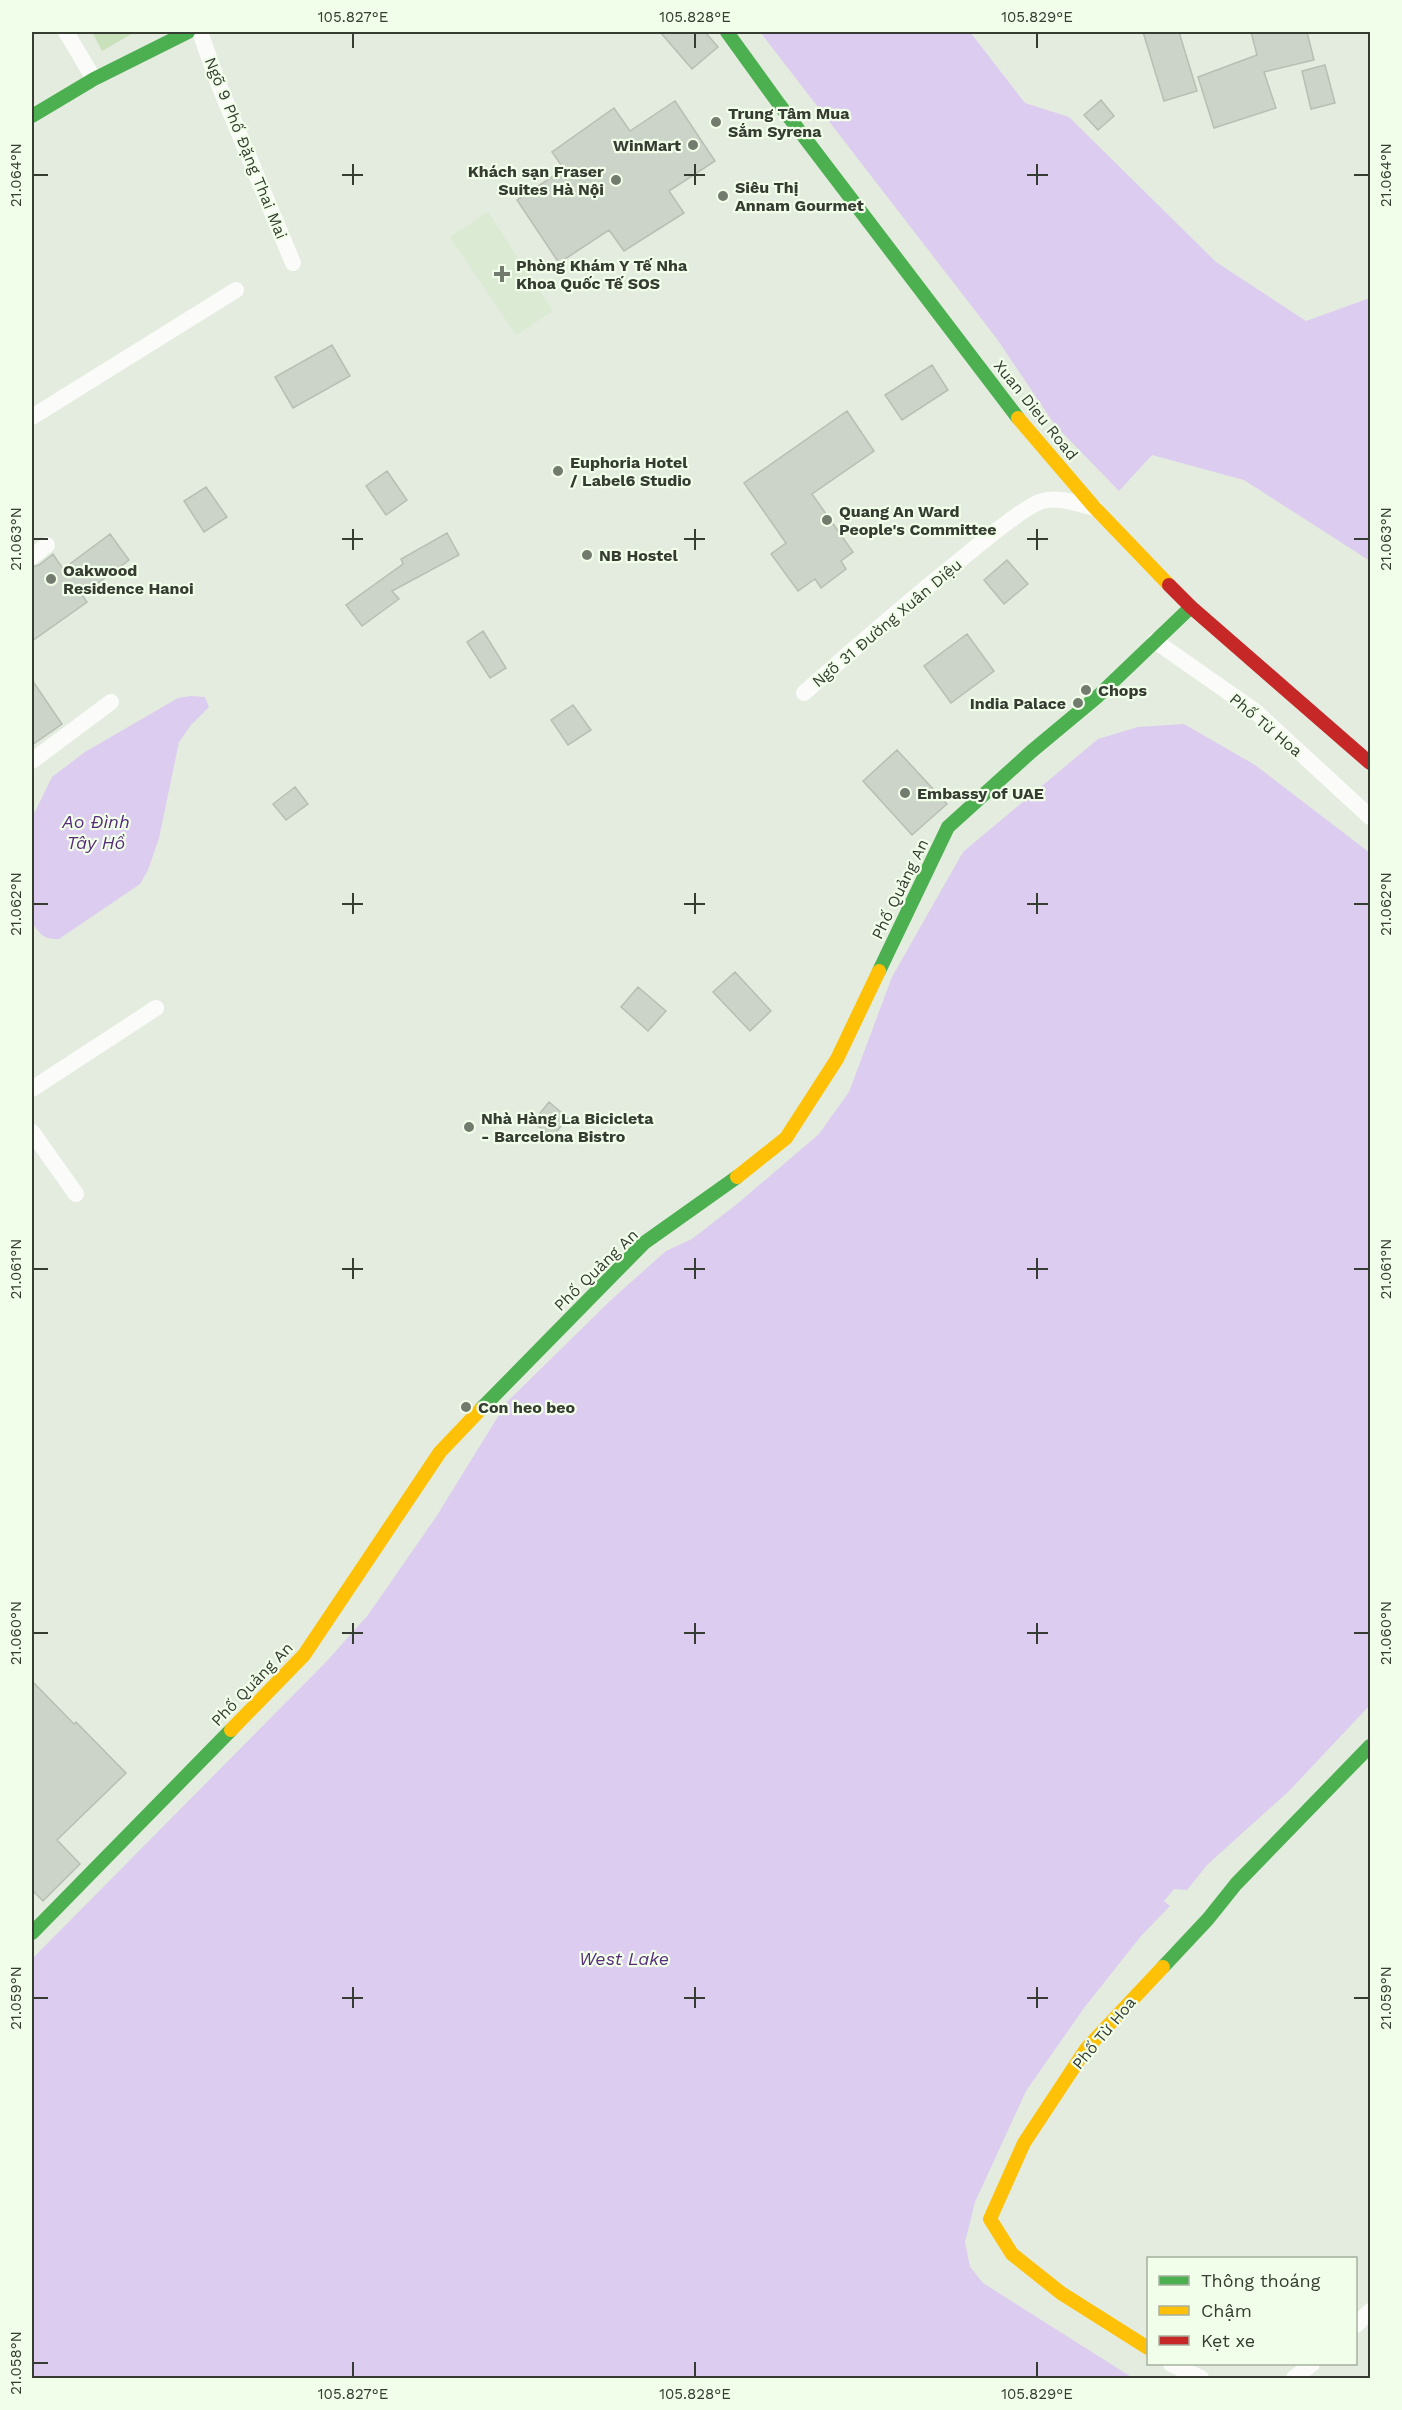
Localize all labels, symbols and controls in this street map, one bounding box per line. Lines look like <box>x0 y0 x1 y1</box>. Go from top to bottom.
text: 105.827°E <box>318 8 388 26</box>
text: 105.828°E <box>659 8 731 26</box>
text: 105.829°E <box>1001 8 1073 26</box>
street label: Ngõ 9 Phố Đặng Thai Mai <box>201 54 291 242</box>
place label: Trung Tâm Mua Sắm Syrena <box>728 104 850 141</box>
marker: Trung Tâm Mua Sắm Syrena <box>709 115 723 129</box>
place label: WinMart <box>613 136 681 155</box>
marker: WinMart <box>686 138 700 152</box>
text: 21.064°N <box>7 143 25 207</box>
text: 21.064°N <box>1377 143 1395 207</box>
place label: Khách sạn Fraser Suites Hà Nội <box>468 162 604 199</box>
marker: Khách sạn Fraser Suites Hà Nội <box>609 173 623 187</box>
place label: Siêu Thị Annam Gourmet <box>735 178 864 215</box>
marker: Siêu Thị Annam Gourmet <box>716 189 730 203</box>
place label: Phòng Khám Y Tế Nha Khoa Quốc Tế SOS <box>516 256 688 293</box>
marker: Phòng Khám Y Tế Nha Khoa Quốc Tế SOS <box>493 265 511 283</box>
street label: Xuan Dieu Road <box>990 356 1082 464</box>
place label: Euphoria Hotel / Label6 Studio <box>570 453 692 490</box>
marker: Euphoria Hotel / Label6 Studio <box>551 464 565 478</box>
place label: Quang An Ward People's Committee <box>839 502 997 539</box>
text: 21.063°N <box>7 507 25 571</box>
text: 21.063°N <box>1377 507 1395 571</box>
marker: Quang An Ward People's Committee <box>820 513 834 527</box>
place label: NB Hostel <box>599 546 679 565</box>
marker: NB Hostel <box>580 548 594 562</box>
street label: Ngõ 31 Đường Xuân Diệu <box>808 555 966 691</box>
place label: Oakwood Residence Hanoi <box>63 561 194 598</box>
marker: Oakwood Residence Hanoi <box>44 572 58 586</box>
place label: Chops <box>1098 681 1147 700</box>
marker: Chops <box>1079 683 1093 697</box>
street label: Phố Từ Hoa <box>1226 689 1306 761</box>
place label: India Palace <box>970 694 1066 713</box>
marker: India Palace <box>1071 696 1085 710</box>
place label: Embassy of UAE <box>917 784 1044 803</box>
marker: Embassy of UAE <box>898 786 912 800</box>
water label: Ao Đình Tây Hồ <box>61 811 130 853</box>
street label: Phố Quảng An <box>868 836 932 942</box>
text: 21.062°N <box>7 872 25 936</box>
text: 21.062°N <box>1377 872 1395 936</box>
place label: Nhà Hàng La Bicicleta - Barcelona Bistro <box>481 1109 654 1146</box>
marker: Nhà Hàng La Bicicleta - Barcelona Bistro <box>462 1120 476 1134</box>
street label: Phố Quảng An <box>550 1225 642 1315</box>
text: 21.061°N <box>7 1239 25 1299</box>
text: 21.061°N <box>1377 1239 1395 1299</box>
place label: Con heo beo <box>478 1398 576 1417</box>
marker: Con heo beo <box>459 1400 473 1414</box>
text: 21.060°N <box>7 1601 25 1665</box>
text: 21.060°N <box>1377 1601 1395 1665</box>
street label: Phố Quảng An <box>207 1638 297 1730</box>
water label: West Lake <box>579 1948 669 1969</box>
text: 21.059°N <box>7 1966 25 2030</box>
text: 21.059°N <box>1377 1966 1395 2030</box>
street label: Phố Từ Hoa <box>1068 1993 1140 2073</box>
legend <box>1147 2257 1357 2365</box>
text: Thông thoáng <box>1201 2270 1321 2291</box>
text: Chậm <box>1201 2300 1252 2321</box>
text: Kẹt xe <box>1201 2330 1255 2351</box>
text: 21.058°N <box>7 2331 25 2395</box>
text: 105.827°E <box>318 2385 388 2403</box>
text: 105.828°E <box>659 2385 731 2403</box>
text: 105.829°E <box>1001 2385 1073 2403</box>

